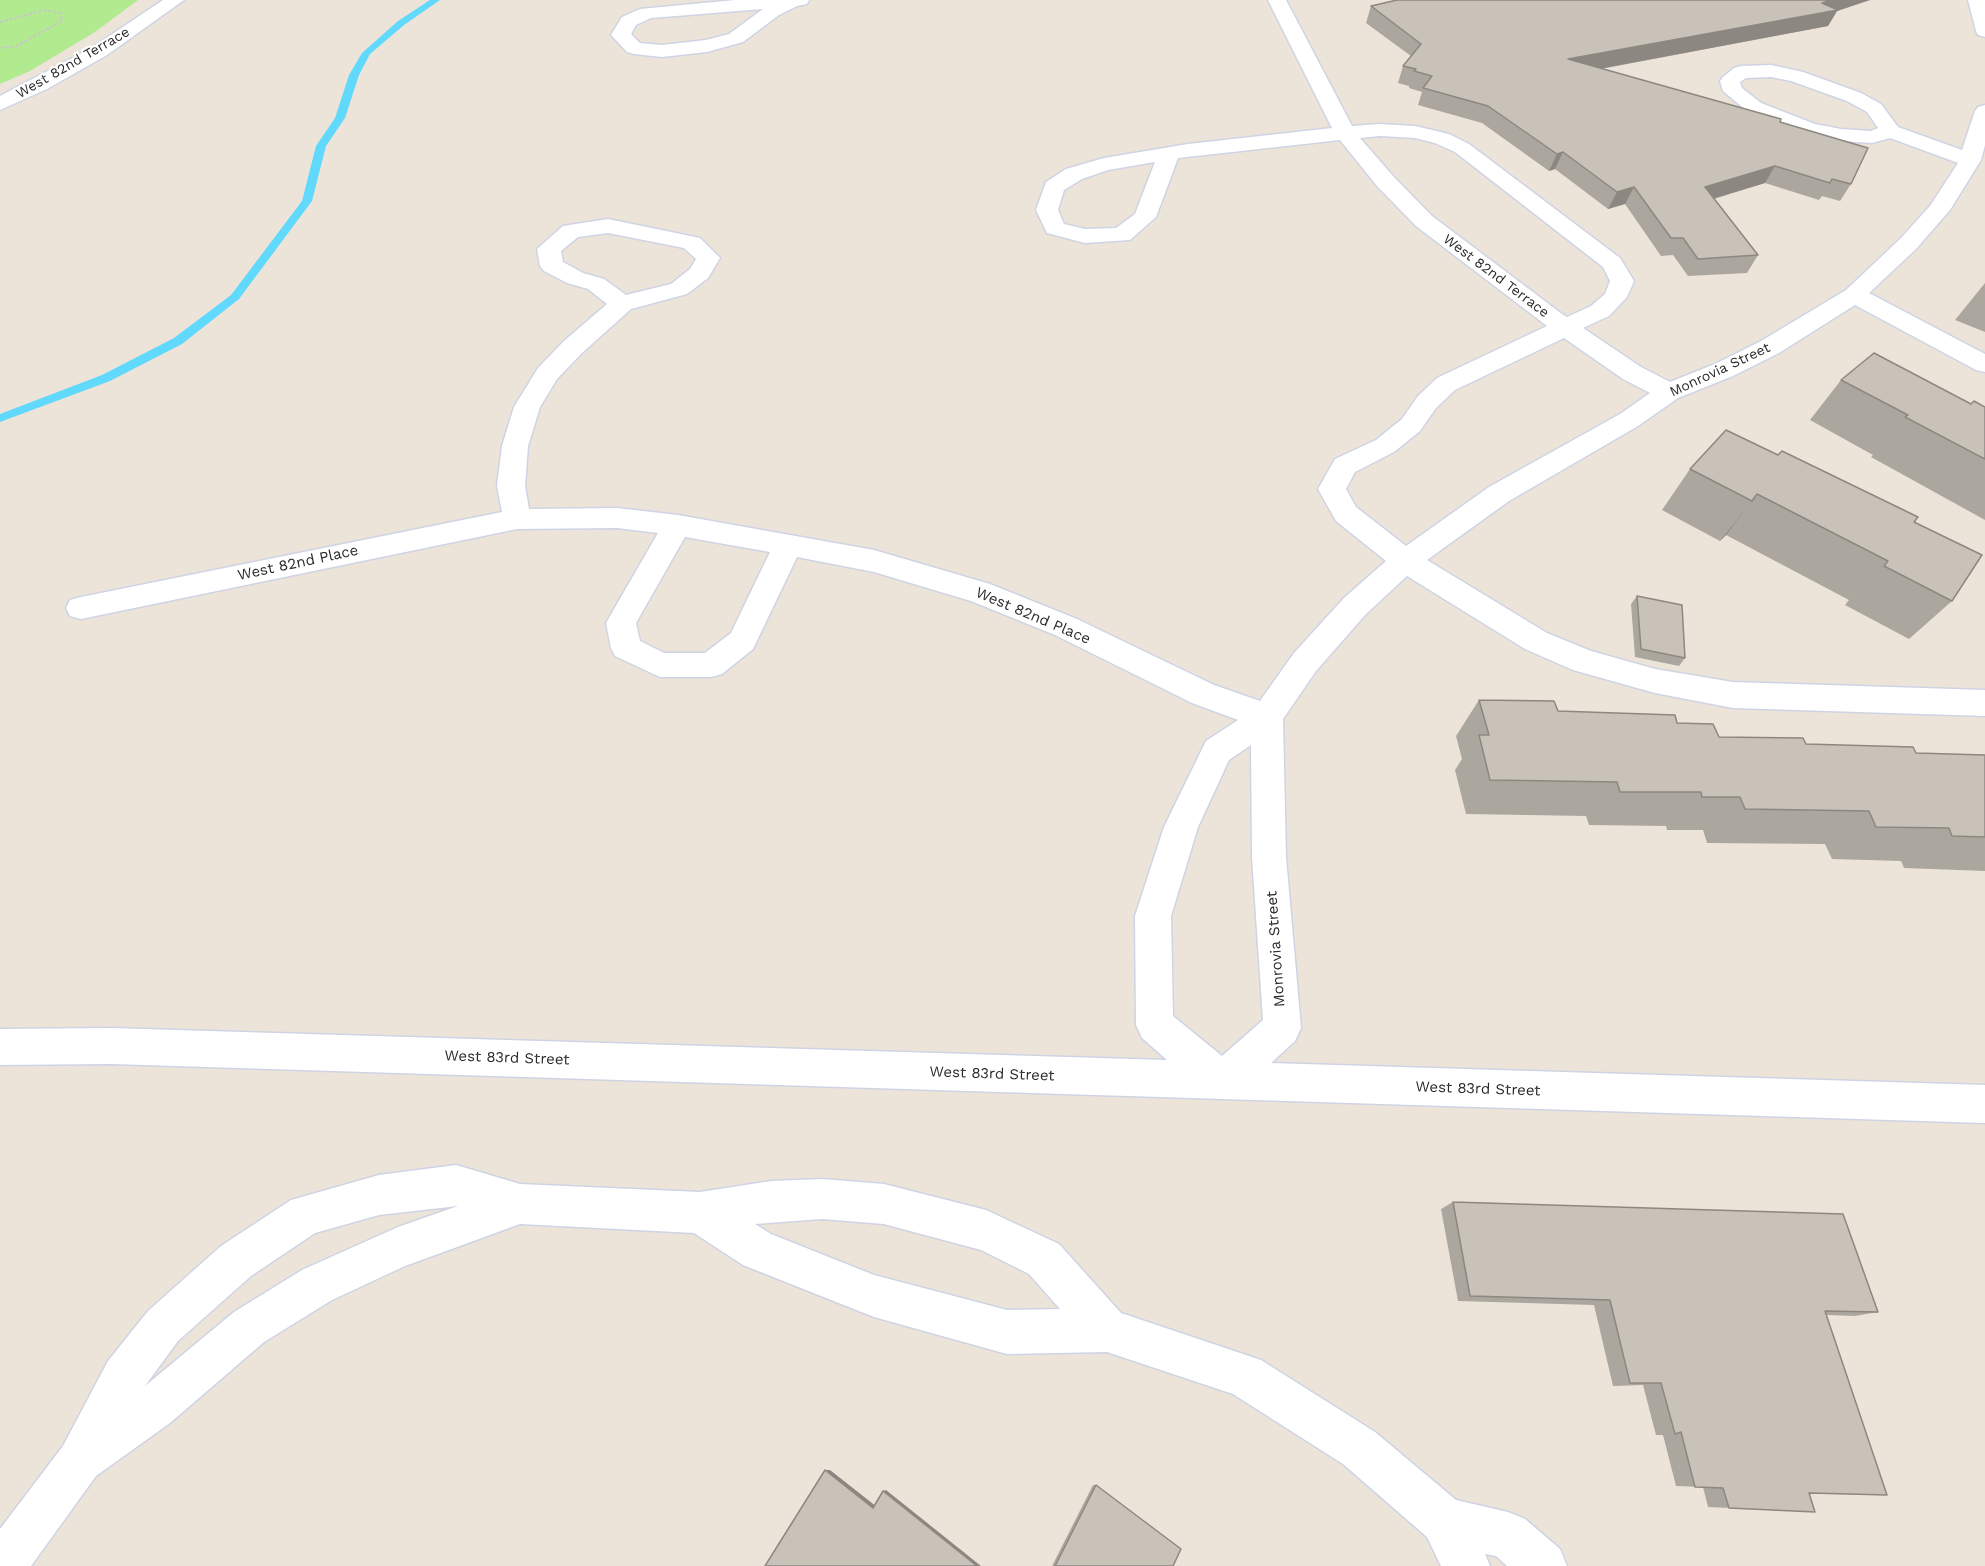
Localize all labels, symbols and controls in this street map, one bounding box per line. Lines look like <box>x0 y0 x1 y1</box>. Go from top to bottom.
street label: West 82nd Terrace <box>13 24 133 102</box>
street label: West 82nd Terrace <box>1440 231 1552 321</box>
street label: Monrovia Street <box>1667 339 1773 401</box>
street label: West 82nd Place <box>236 541 360 585</box>
street label: West 82nd Place <box>973 584 1093 648</box>
street label: Monrovia Street <box>1263 890 1289 1008</box>
street label: West 83rd Street <box>444 1047 570 1069</box>
street label: West 83rd Street <box>929 1063 1055 1085</box>
street label: West 83rd Street <box>1415 1078 1541 1100</box>

